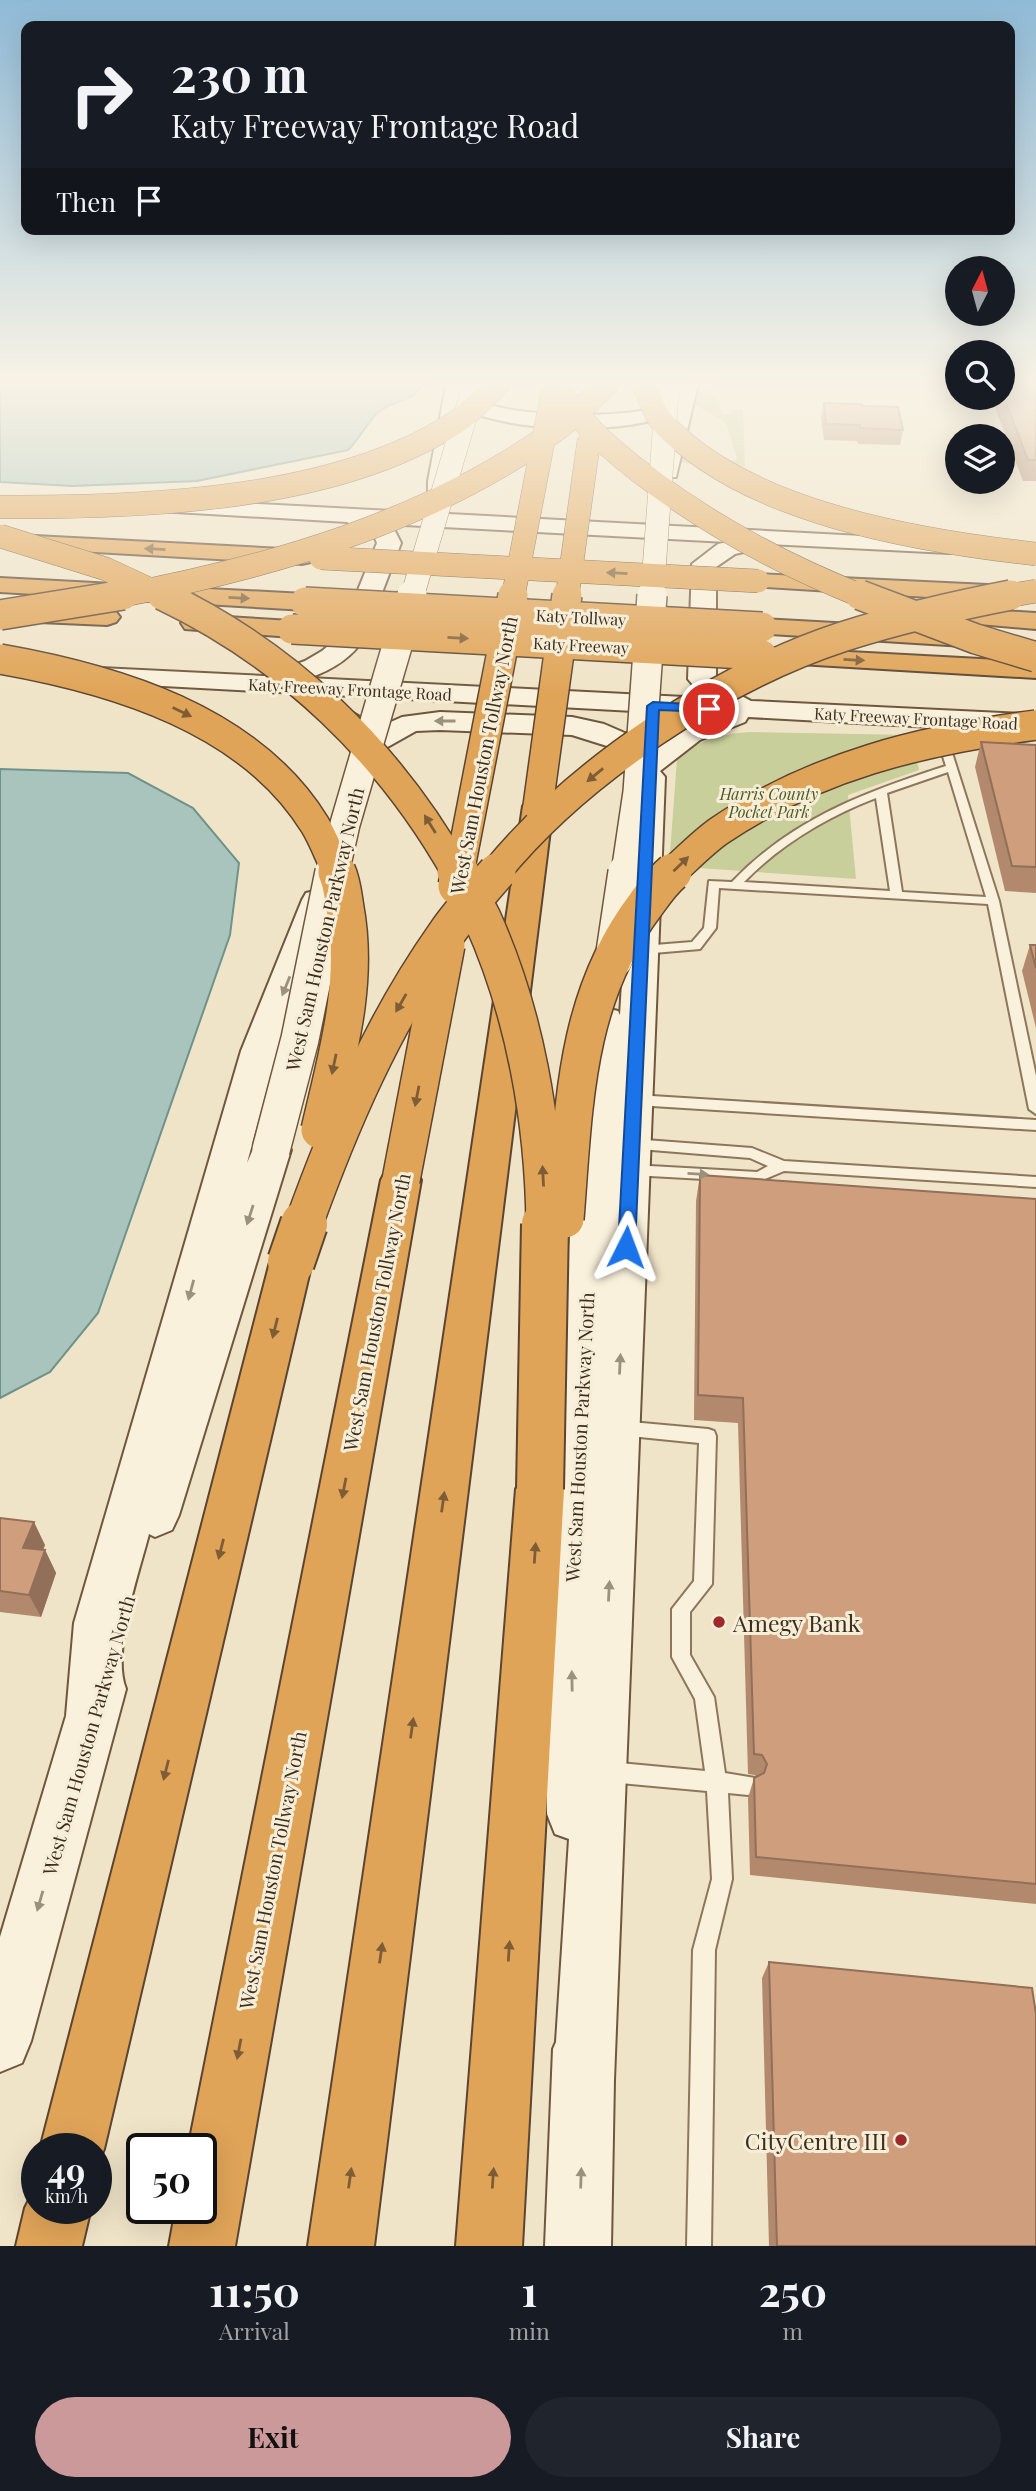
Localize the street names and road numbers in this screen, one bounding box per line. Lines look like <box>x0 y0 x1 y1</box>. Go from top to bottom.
street label: Katy Tollway <box>535 604 627 630</box>
street label: West Sam Houston Tollway North <box>443 614 523 897</box>
street label: Katy Freeway <box>533 632 629 658</box>
street label: Katy Freeway Frontage Road <box>248 673 452 705</box>
street label: Katy Freeway Frontage Road <box>814 702 1018 734</box>
street label: West Sam Houston Parkway North <box>278 785 369 1074</box>
street label: West Sam Houston Tollway North <box>336 1171 416 1454</box>
street label: West Sam Houston Parkway North <box>558 1291 600 1584</box>
street label: West Sam Houston Parkway North <box>35 1592 140 1879</box>
street label: West Sam Houston Tollway North <box>232 1729 312 2012</box>

